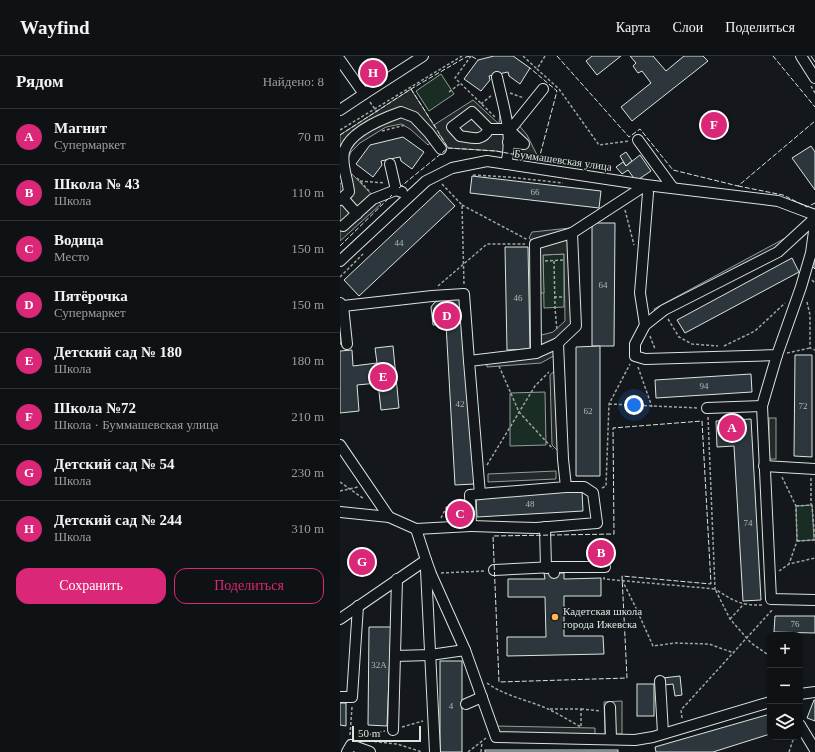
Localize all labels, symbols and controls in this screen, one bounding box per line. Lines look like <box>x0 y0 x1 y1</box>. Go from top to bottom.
text: Wayfind <box>20 17 90 38</box>
text: Карта <box>616 20 650 35</box>
text: Слои <box>672 20 703 35</box>
text: Поделиться <box>725 20 795 35</box>
pin: H <box>360 58 386 88</box>
text: Рядом <box>16 72 64 91</box>
text: Найдено: 8 <box>263 74 324 89</box>
pin: F <box>701 110 727 140</box>
text: Магнит <box>54 120 107 136</box>
text: A <box>24 129 34 144</box>
text: 70 m <box>298 129 324 144</box>
text: Супермаркет <box>54 137 126 152</box>
street label: Буммашевская улица <box>513 147 613 173</box>
text: Школа № 43 <box>54 176 140 192</box>
text: B <box>25 185 33 200</box>
text: 110 m <box>292 185 324 200</box>
house number: 66 <box>531 187 540 197</box>
text: Школа <box>54 193 91 208</box>
text: Водица <box>54 232 103 248</box>
house number: 44 <box>395 238 404 248</box>
text: C <box>24 241 34 256</box>
text: 150 m <box>291 241 324 256</box>
text: Место <box>54 249 89 264</box>
house number: 64 <box>599 280 608 290</box>
text: Пятёрочка <box>54 288 128 304</box>
house number: 46 <box>514 293 523 303</box>
text: D <box>24 297 34 312</box>
text: 150 m <box>291 297 324 312</box>
pin: D <box>434 301 460 331</box>
text: Супермаркет <box>54 305 126 320</box>
text: Детский сад № 180 <box>54 344 182 360</box>
text: E <box>25 353 33 368</box>
text: 180 m <box>291 353 324 368</box>
text: Школа <box>54 361 91 376</box>
pin: E <box>370 362 396 392</box>
house number: 94 <box>700 381 709 391</box>
your location <box>624 395 644 415</box>
house number: 42 <box>456 399 465 409</box>
text: Школа №72 <box>54 400 136 416</box>
house number: 72 <box>799 401 808 411</box>
house number: 62 <box>584 406 593 416</box>
text: F <box>25 409 33 424</box>
text: 210 m <box>291 409 324 424</box>
pin: A <box>719 413 745 443</box>
text: Школа · Буммашевская улица <box>54 417 219 432</box>
text: Детский сад № 54 <box>54 456 175 472</box>
text: G <box>24 465 34 480</box>
text: 230 m <box>291 465 324 480</box>
text: Школа <box>54 473 91 488</box>
pin: C <box>447 499 473 529</box>
house number: 48 <box>526 499 535 509</box>
text: Детский сад № 244 <box>54 512 182 528</box>
house number: 74 <box>744 518 753 528</box>
text: H <box>24 521 34 536</box>
text: 310 m <box>291 521 324 536</box>
text: Школа <box>54 529 91 544</box>
pin: B <box>588 538 614 568</box>
pin: G <box>349 547 375 577</box>
button: Сохранить <box>16 568 166 604</box>
button: Поделиться <box>174 568 324 604</box>
place label: Кадетская школа города Ижевска <box>563 605 642 630</box>
marker: Кадетская школа города Ижевска <box>550 612 560 622</box>
house number: 76 <box>791 619 800 629</box>
map controls <box>767 632 803 740</box>
button: + <box>767 632 803 668</box>
house number: 32А <box>371 660 387 670</box>
button: − <box>767 668 803 704</box>
house number: 4 <box>449 701 454 711</box>
button: layers <box>767 704 803 740</box>
scale bar <box>352 724 421 743</box>
text: 50 m <box>358 727 380 739</box>

